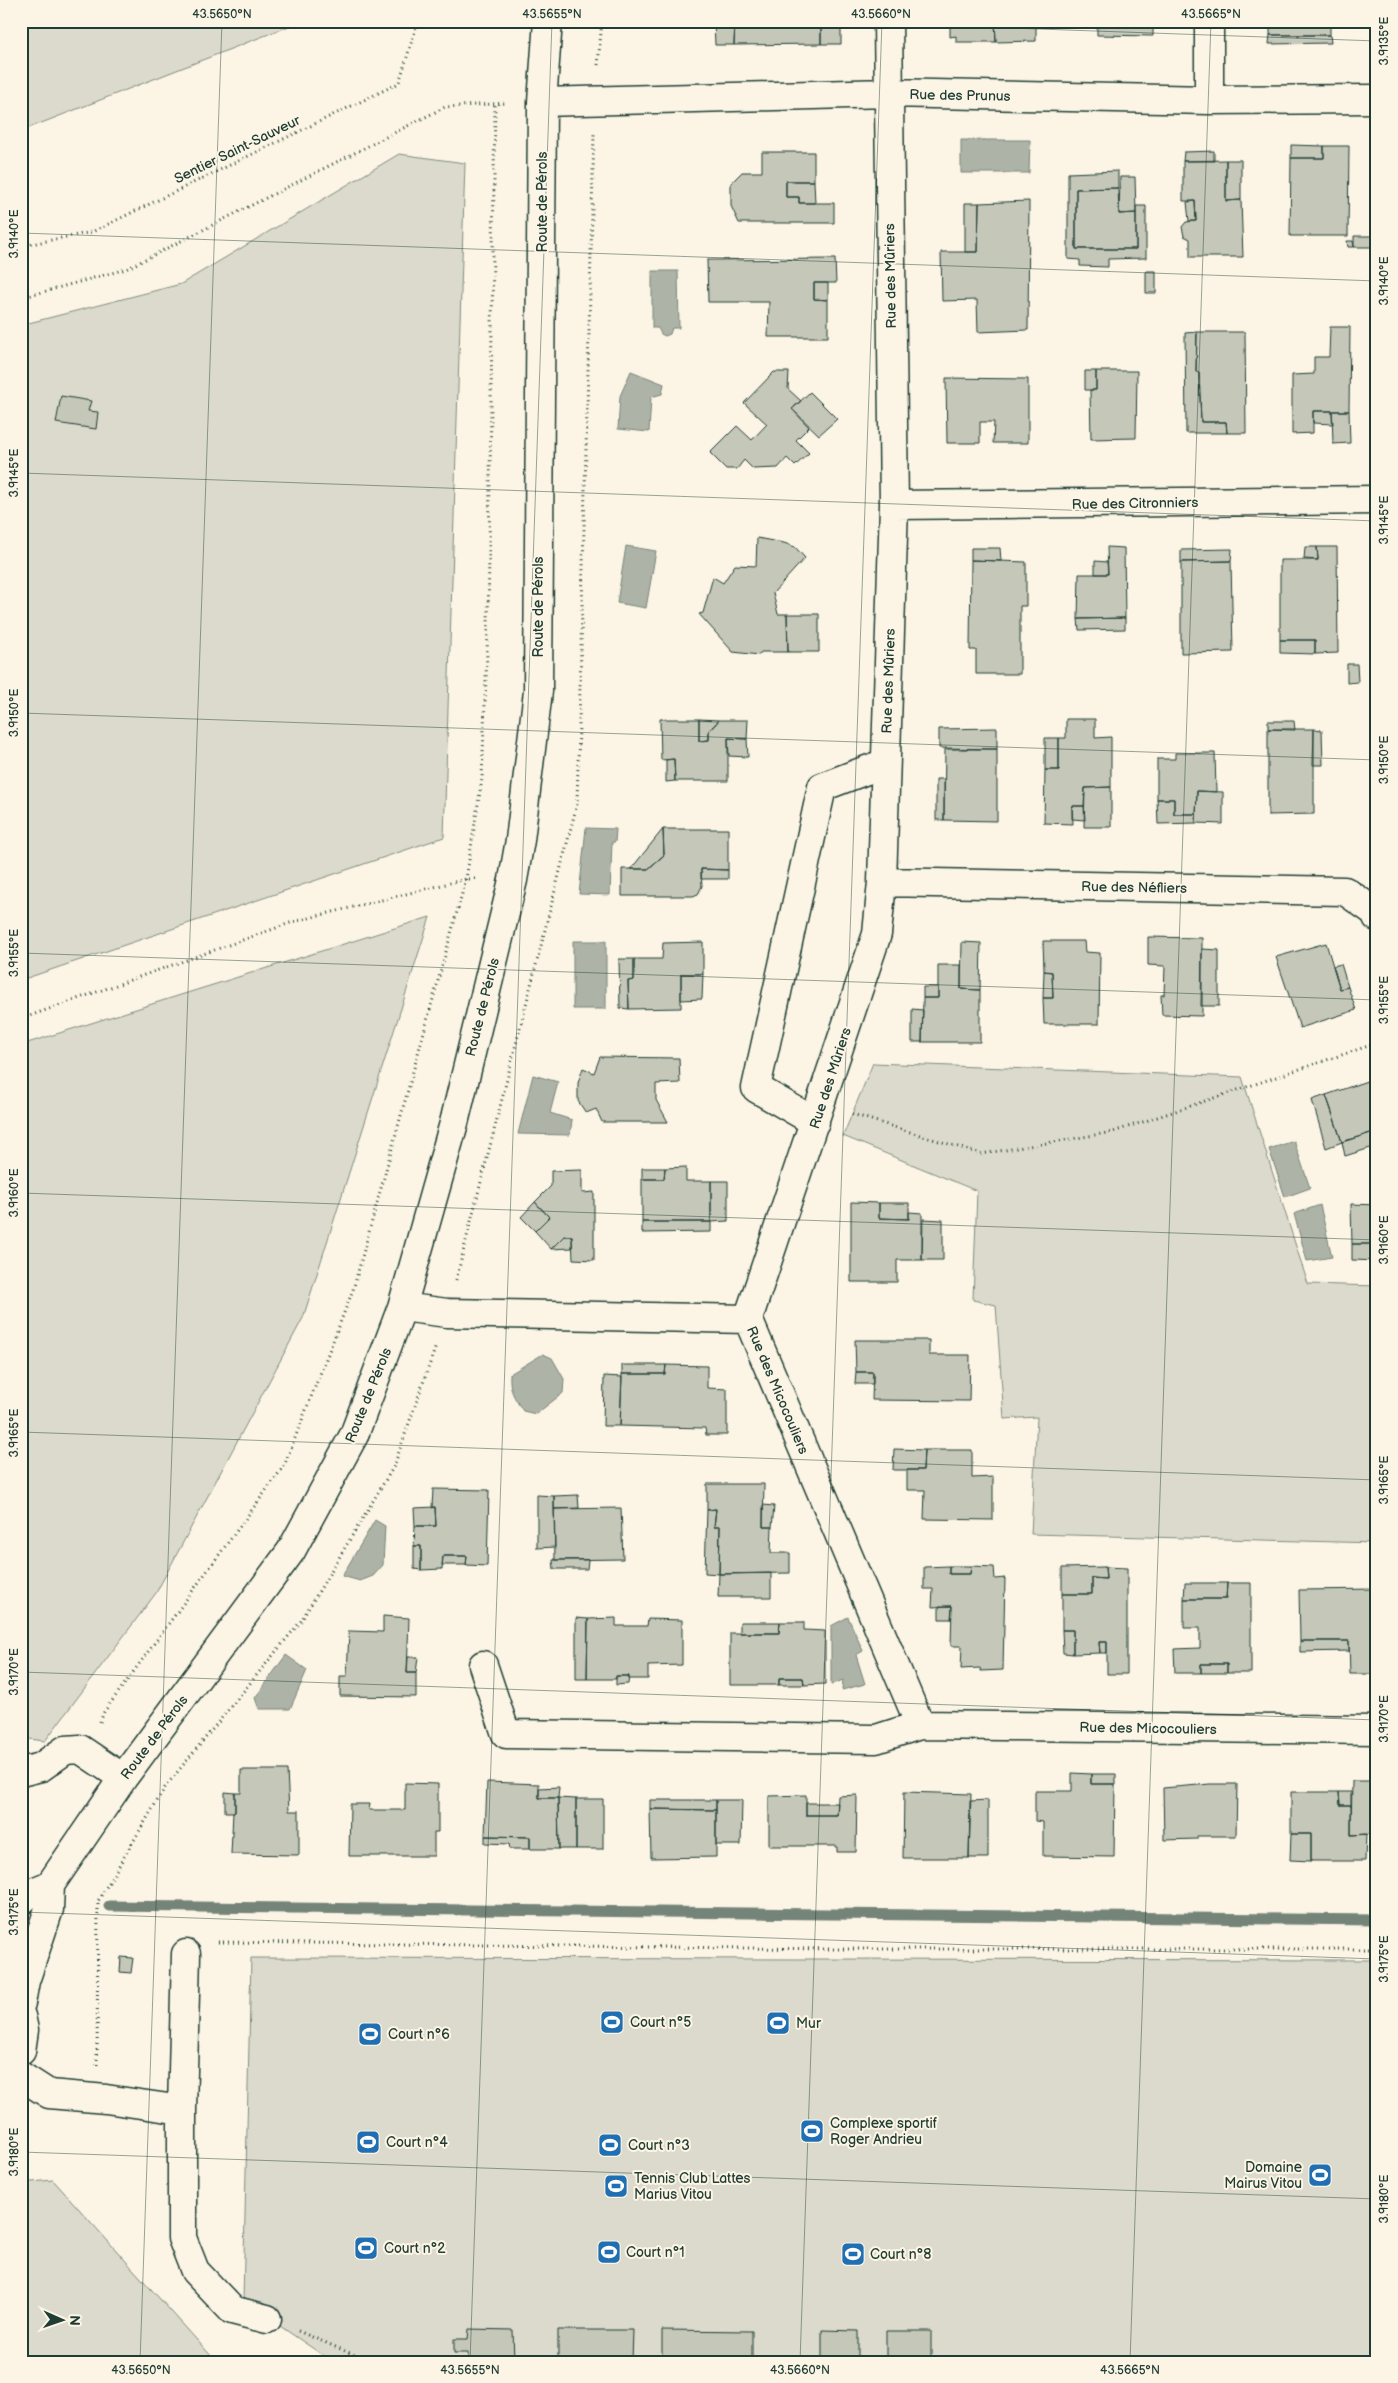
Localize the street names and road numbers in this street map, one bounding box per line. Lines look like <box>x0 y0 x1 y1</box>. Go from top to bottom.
street label: Rue des Prunus <box>909 86 1011 105</box>
street label: Sentier Saint-Sauveur <box>171 111 304 187</box>
street label: Route de Pérols <box>534 151 551 253</box>
street label: Rue des Mûriers <box>881 223 900 329</box>
street label: Rue des Citronniers <box>1072 494 1198 513</box>
street label: Route de Pérols <box>530 556 547 658</box>
street label: Rue des Mûriers <box>878 628 899 734</box>
street label: Rue des Néfliers <box>1081 878 1187 897</box>
street label: Route de Pérols <box>462 956 503 1058</box>
street label: Rue des Mûriers <box>806 1025 855 1131</box>
street label: Rue des Micocouliers <box>743 1324 812 1457</box>
street label: Route de Pérols <box>342 1345 395 1445</box>
street label: Route de Pérols <box>117 1692 192 1783</box>
street label: Rue des Micocouliers <box>1079 1719 1217 1738</box>

